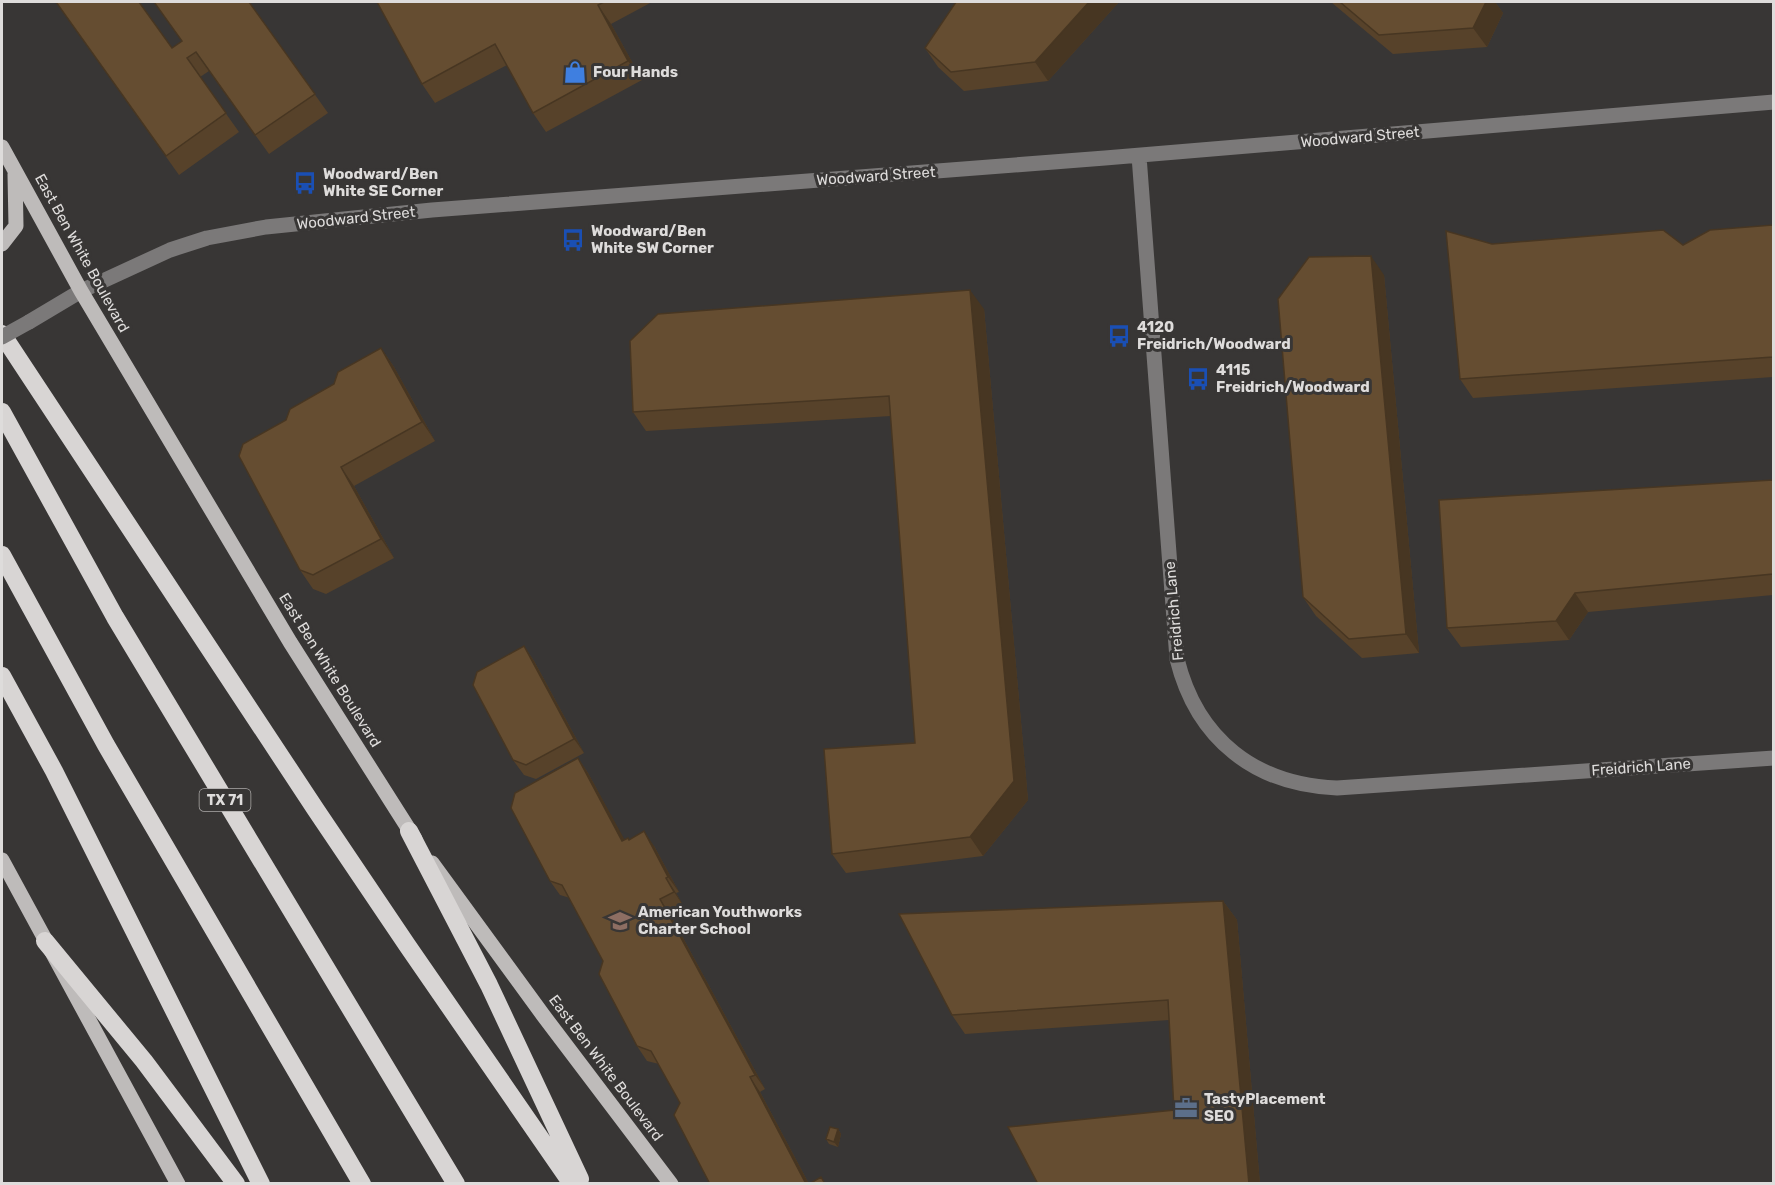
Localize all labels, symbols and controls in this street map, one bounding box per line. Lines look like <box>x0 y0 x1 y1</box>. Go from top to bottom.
shop icon: Four Hands <box>562 59 588 85</box>
place label: Four Hands <box>593 63 678 81</box>
street label: Woodward Street <box>1300 123 1420 151</box>
street label: Woodward Street <box>816 163 936 189</box>
place label: Woodward/Ben White SE Corner <box>323 165 443 200</box>
bus stop icon: Woodward/Ben White SE Corner <box>292 170 318 196</box>
street label: East Ben White Boulevard <box>31 171 133 335</box>
street label: Woodward Street <box>296 203 416 233</box>
place label: Woodward/Ben White SW Corner <box>591 222 714 257</box>
bus stop icon: Woodward/Ben White SW Corner <box>560 227 586 253</box>
place label: 4120 Freidrich/Woodward <box>1137 318 1291 353</box>
bus stop icon: 4120 Freidrich/Woodward <box>1106 323 1132 349</box>
place label: 4115 Freidrich/Woodward <box>1216 361 1370 396</box>
bus stop icon: 4115 Freidrich/Woodward <box>1185 366 1211 392</box>
street label: Freidrich Lane <box>1161 561 1187 661</box>
street label: East Ben White Boulevard <box>275 590 385 750</box>
street label: Freidrich Lane <box>1591 755 1691 779</box>
road number: TX 71 <box>200 789 250 811</box>
place label: American Youthworks Charter School <box>638 903 802 938</box>
school or university icon: American Youthworks Charter School <box>607 908 633 934</box>
street label: East Ben White Boulevard <box>545 991 667 1145</box>
place label: TastyPlacement SEO <box>1204 1090 1325 1125</box>
office icon: TastyPlacement SEO <box>1173 1095 1199 1121</box>

